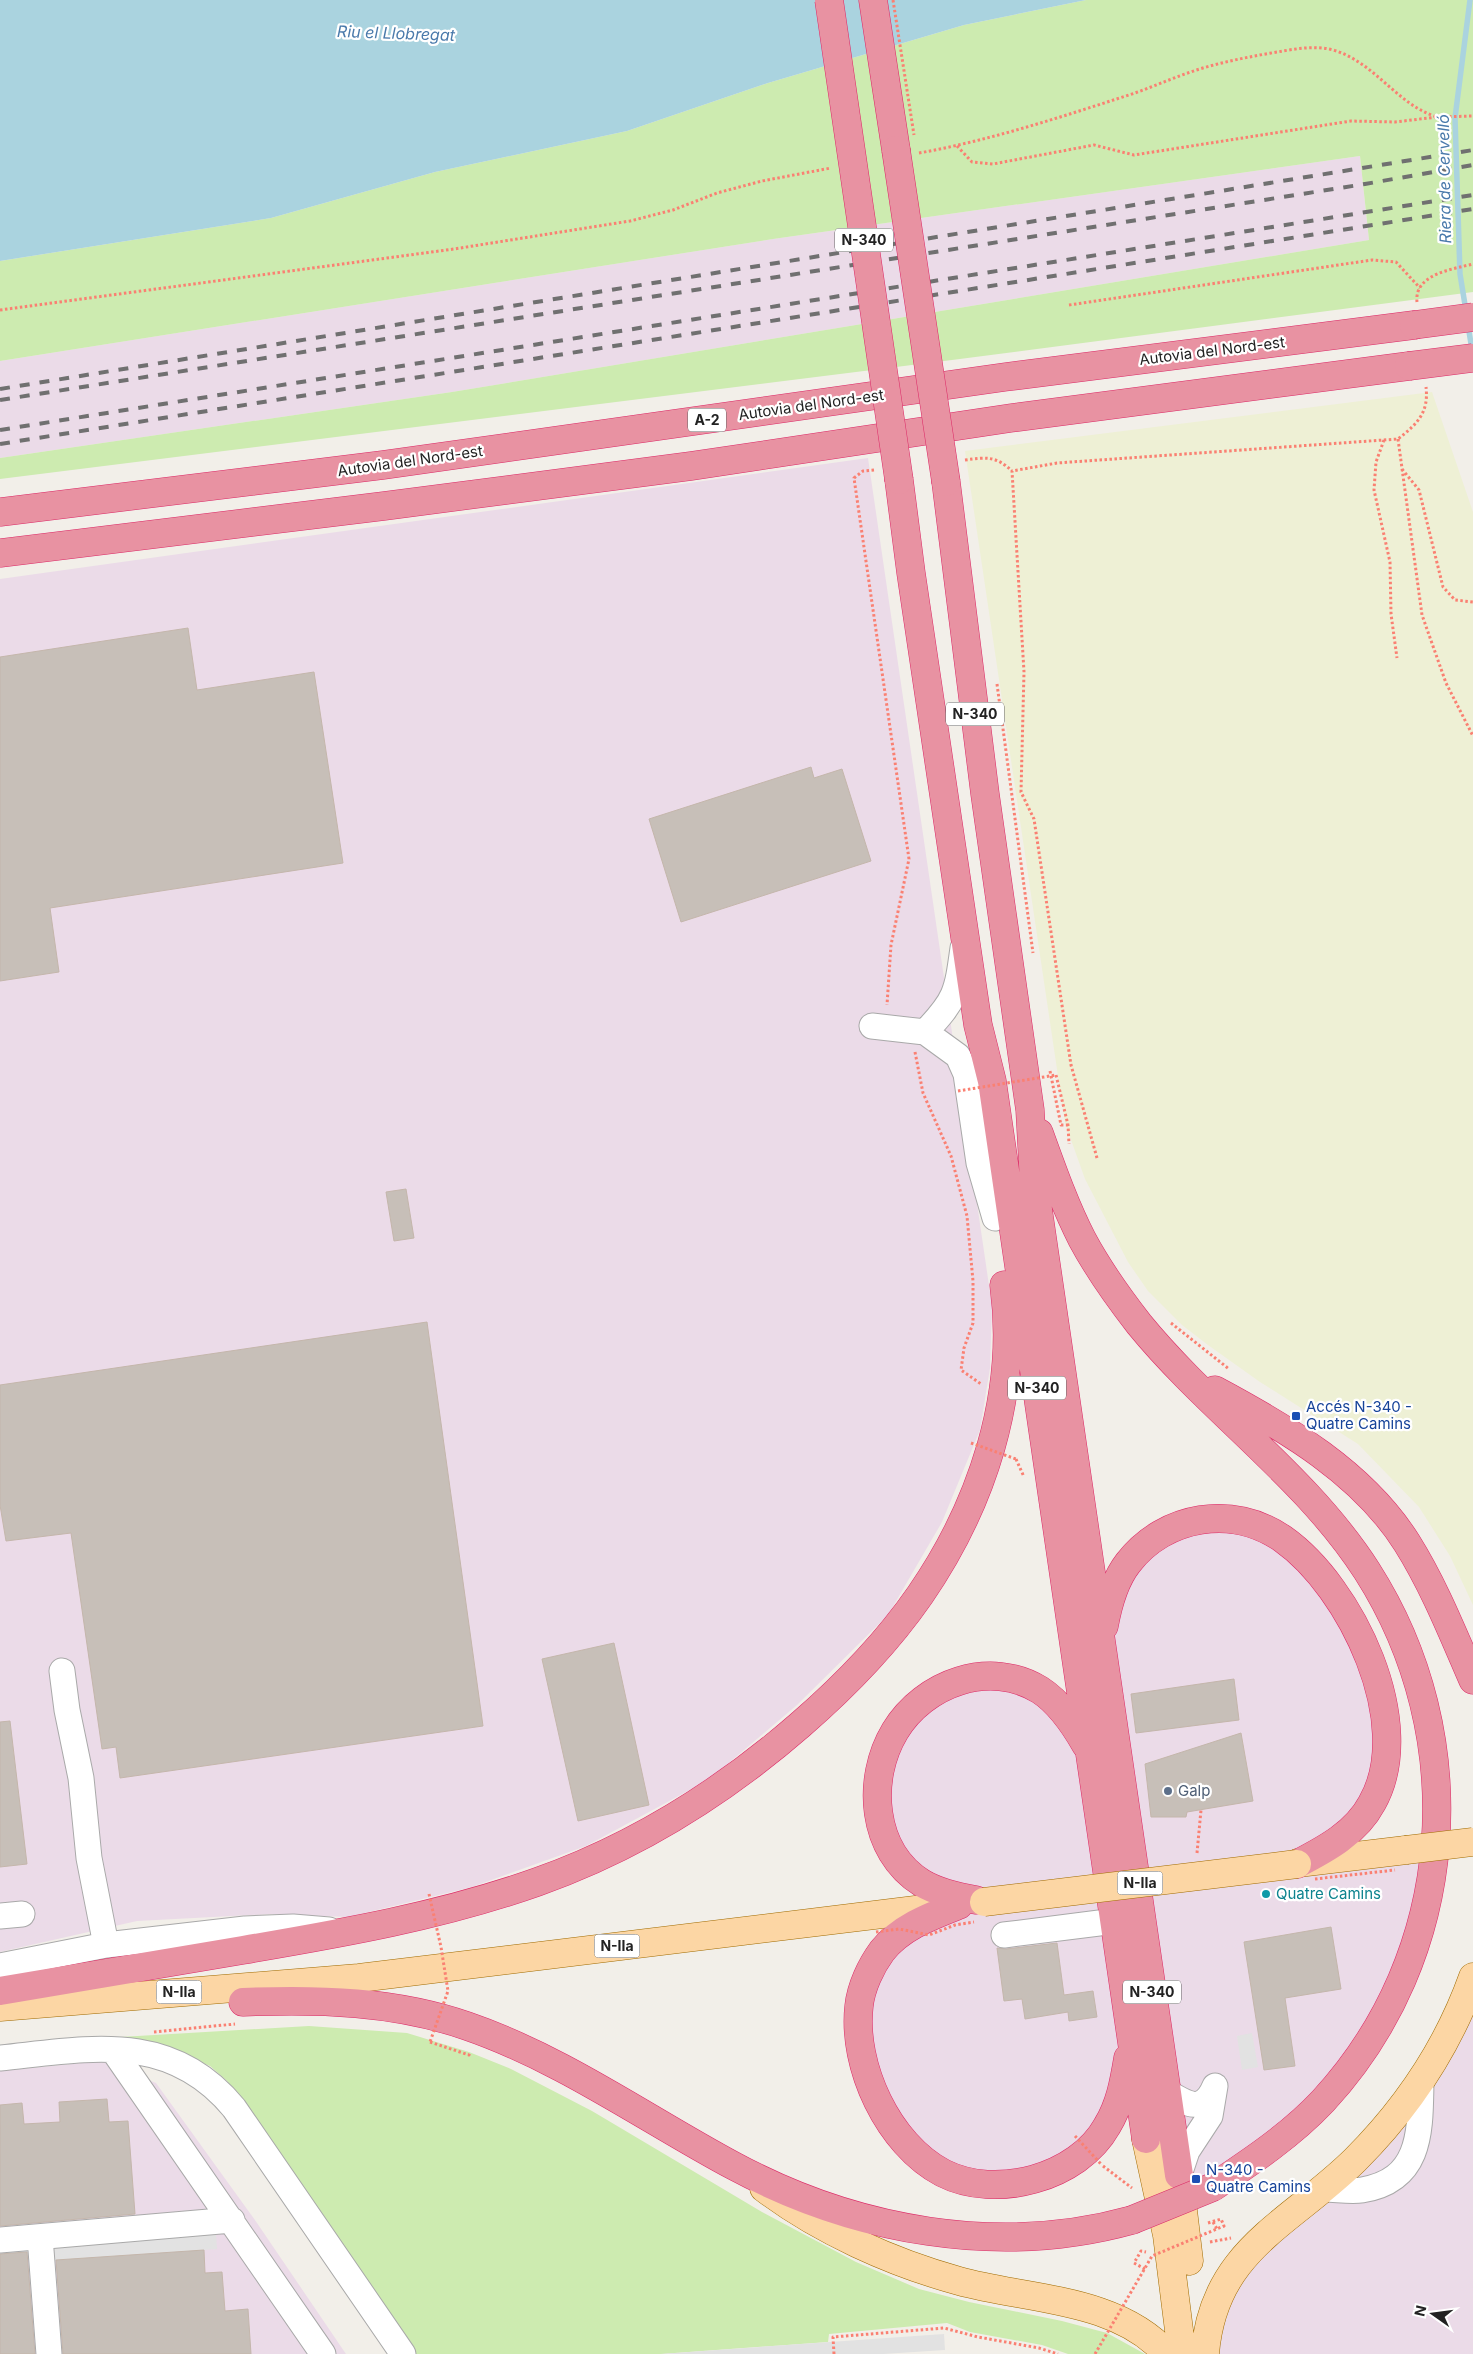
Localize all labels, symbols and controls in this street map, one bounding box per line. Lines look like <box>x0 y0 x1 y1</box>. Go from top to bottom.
water label: Riu el Llobregat <box>337 21 456 45</box>
water label: Riera de Cervelló <box>1433 114 1455 244</box>
road number: N-340 <box>835 228 893 252</box>
street label: Autovia del Nord-est <box>1138 332 1286 369</box>
street label: Autovia del Nord-est <box>737 385 885 424</box>
road number: A-2 <box>688 408 726 432</box>
street label: Autovia del Nord-est <box>336 441 484 480</box>
road number: N-340 <box>946 702 1004 726</box>
road number: N-340 <box>1008 1376 1066 1400</box>
place label: Accés N-340 - Quatre Camins <box>1306 1397 1412 1433</box>
marker: Accés N-340 - Quatre Camins <box>1290 1410 1302 1422</box>
place label: Galp <box>1178 1781 1210 1800</box>
marker: Galp <box>1162 1785 1174 1797</box>
road number: N-IIa <box>1118 1872 1162 1895</box>
place label: Quatre Camins <box>1276 1884 1381 1903</box>
marker: Quatre Camins <box>1260 1888 1272 1900</box>
road number: N-IIa <box>594 1934 640 1958</box>
road number: N-IIa <box>156 1980 202 2004</box>
road number: N-340 <box>1123 1980 1181 2004</box>
place label: N-340 - Quatre Camins <box>1206 2160 1311 2196</box>
marker: N-340 - Quatre Camins <box>1190 2173 1202 2185</box>
north arrow <box>1408 2289 1458 2339</box>
text: N <box>1410 2304 1429 2318</box>

